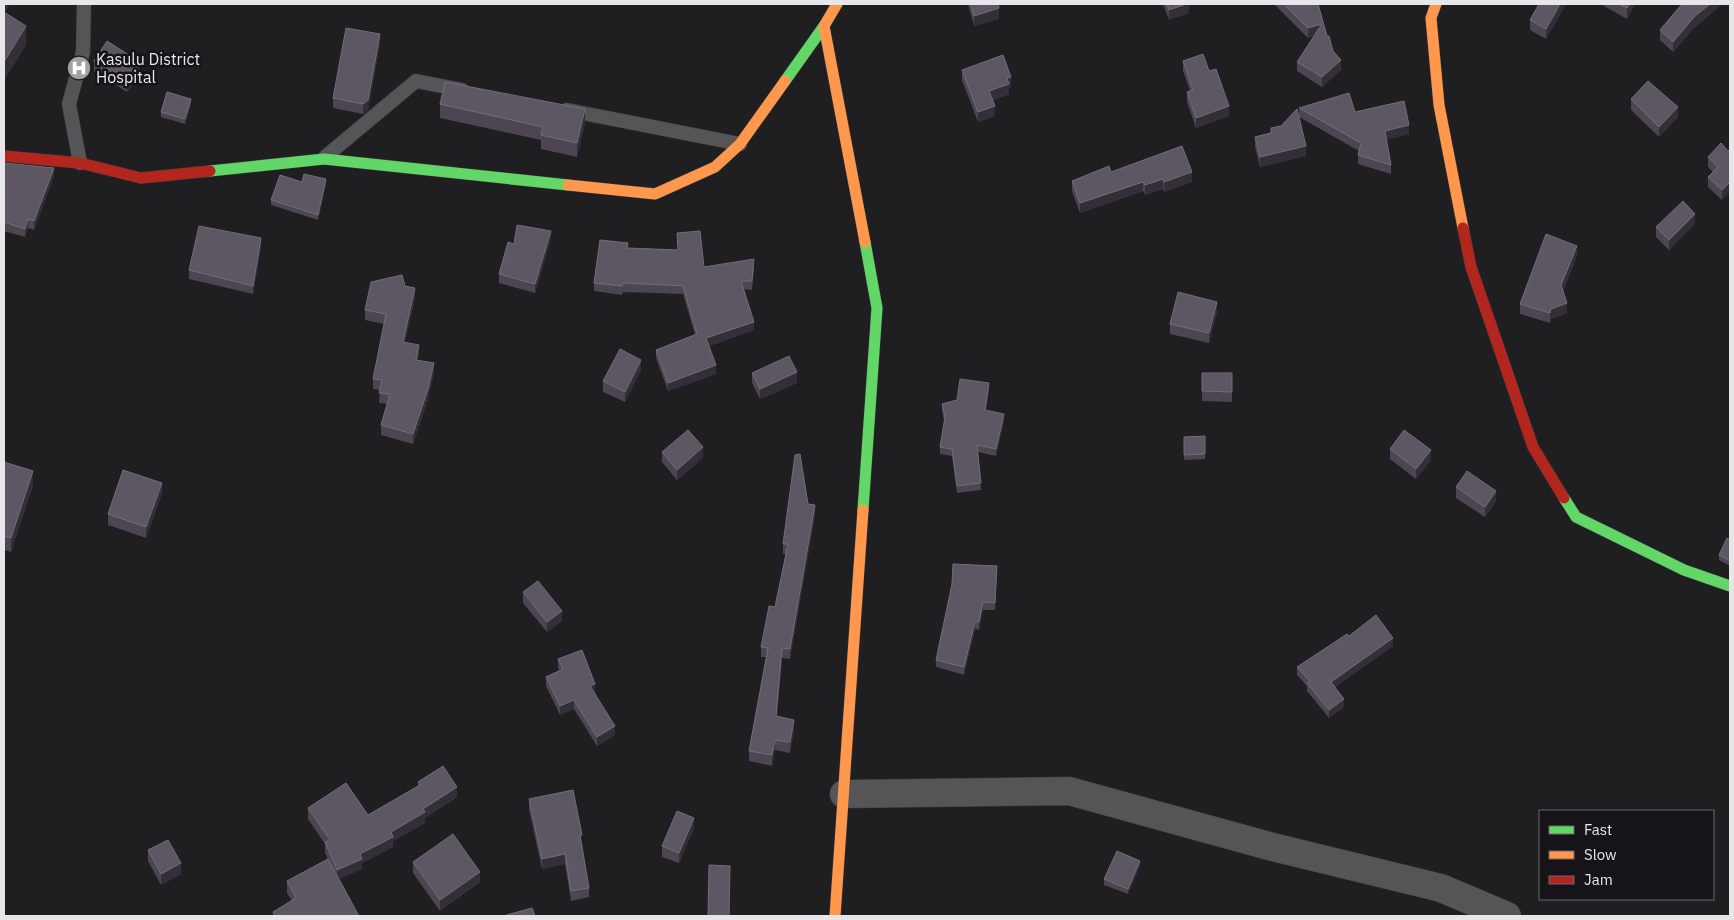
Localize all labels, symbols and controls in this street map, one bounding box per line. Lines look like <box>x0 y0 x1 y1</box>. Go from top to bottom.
place label: Kasulu District Hospital <box>96 49 200 87</box>
hospital icon: Kasulu District Hospital <box>66 55 92 81</box>
legend <box>1539 810 1714 900</box>
text: Fast <box>1584 820 1612 839</box>
text: Slow <box>1584 845 1617 864</box>
text: Jam <box>1584 870 1613 889</box>

